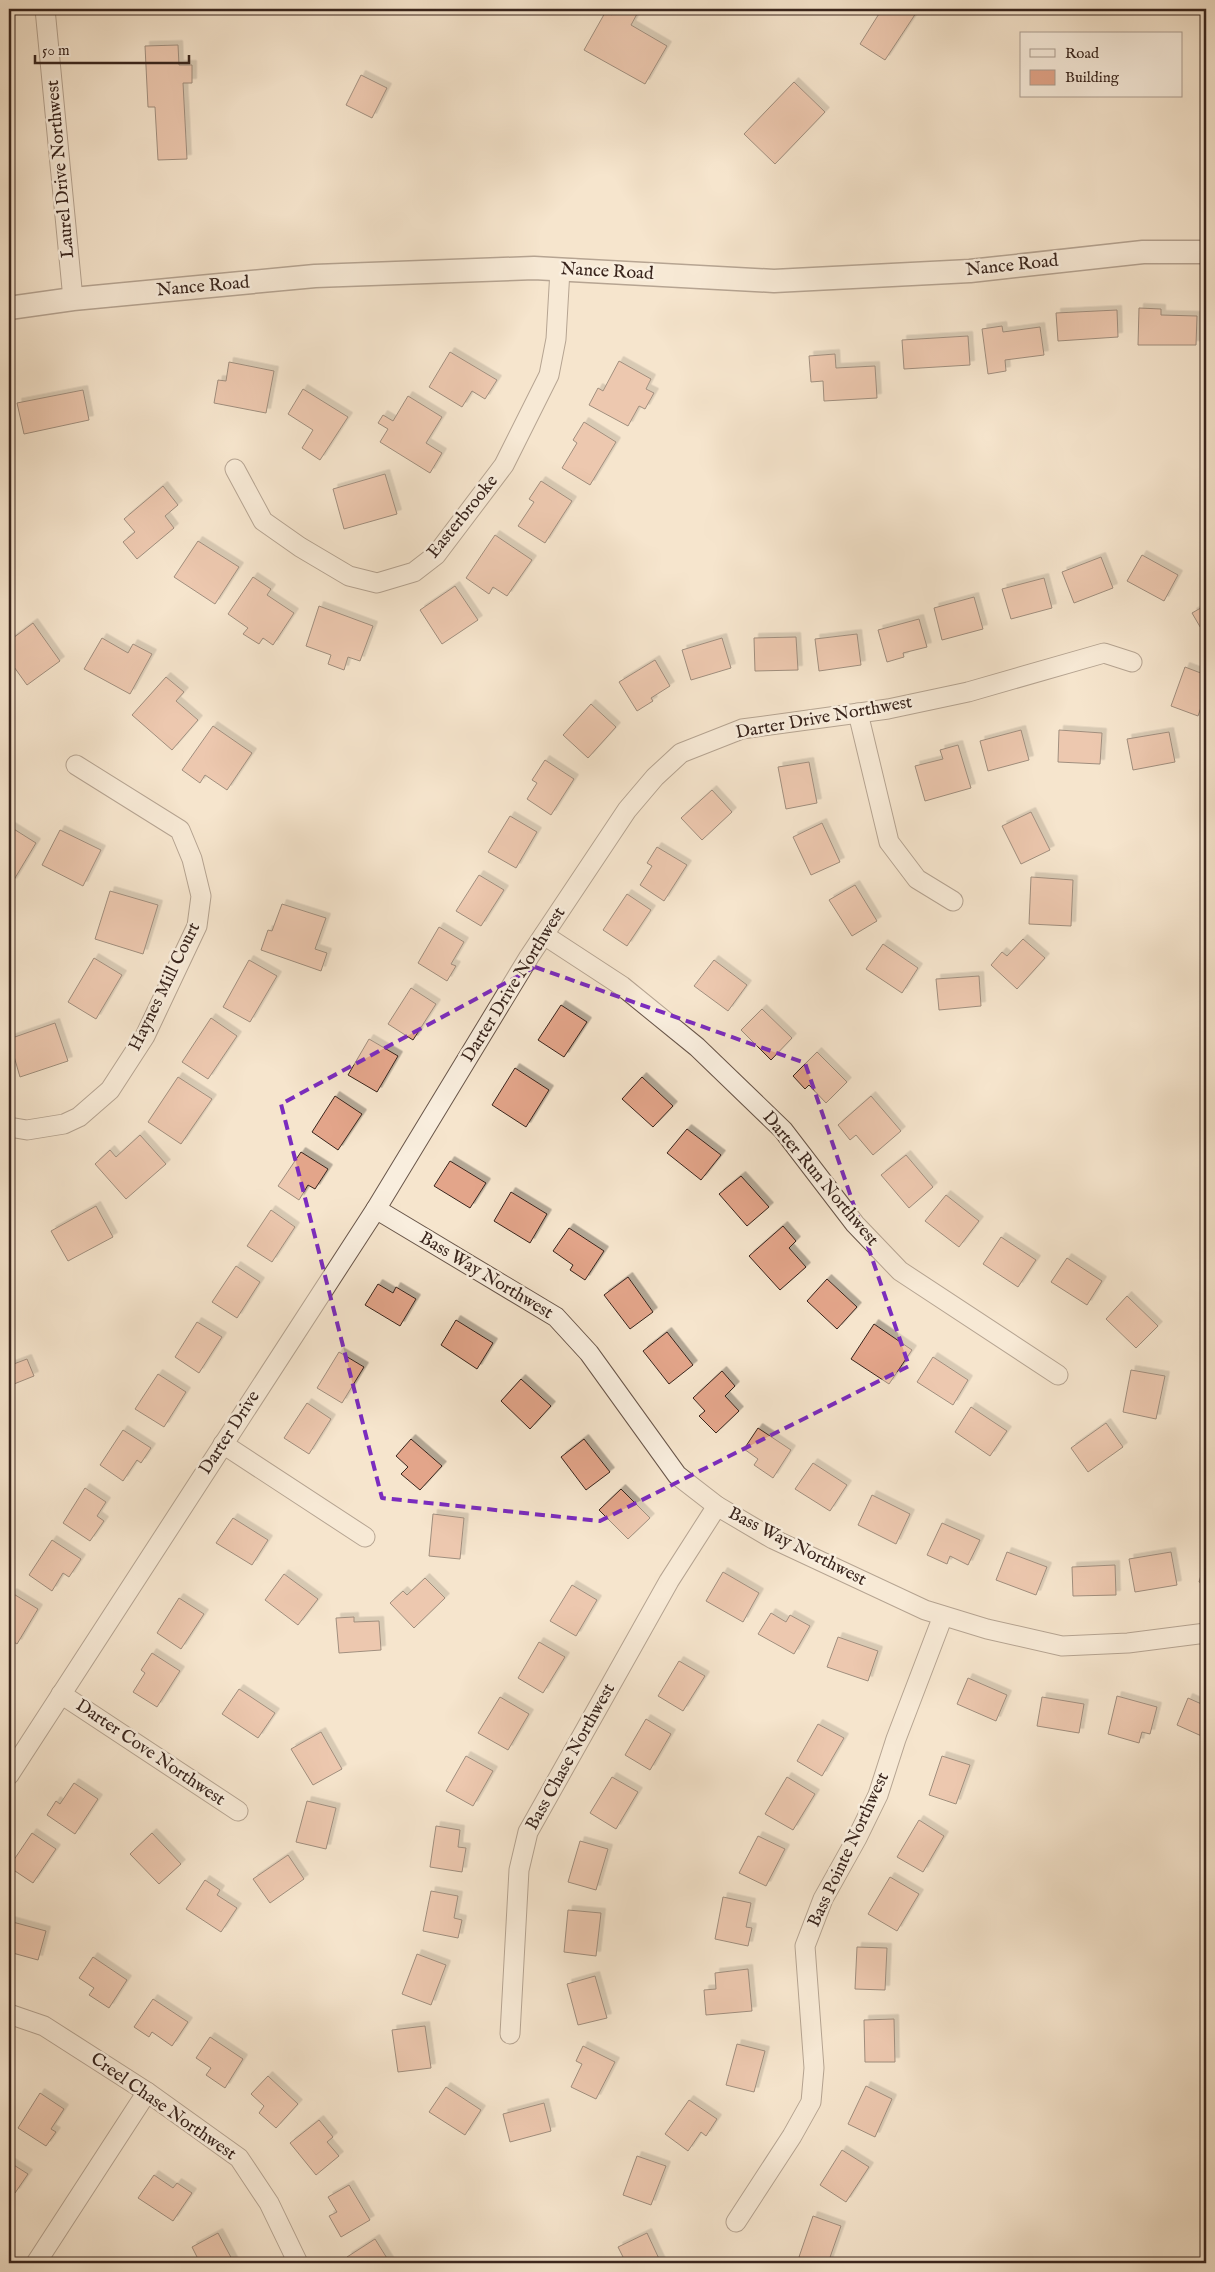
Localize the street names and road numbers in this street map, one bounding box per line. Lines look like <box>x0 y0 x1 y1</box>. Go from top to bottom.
street label: Laurel Drive Northwest <box>42 79 80 259</box>
street label: Nance Road <box>965 250 1060 282</box>
street label: Nance Road <box>560 258 654 286</box>
street label: Nance Road <box>156 271 251 303</box>
street label: Easterbrooke <box>422 471 504 563</box>
street label: Darter Drive Northwest <box>734 691 914 745</box>
street label: Darter Drive Northwest <box>457 903 571 1067</box>
street label: Haynes Mill Court <box>124 919 206 1055</box>
street label: Darter Run Northwest <box>757 1107 883 1251</box>
street label: Bass Way Northwest <box>415 1227 557 1325</box>
street label: Darter Drive <box>194 1387 266 1479</box>
street label: Bass Way Northwest <box>724 1502 870 1592</box>
street label: Bass Chase Northwest <box>521 1680 621 1834</box>
street label: Darter Cove Northwest <box>71 1694 229 1812</box>
street label: Bass Pointe Northwest <box>803 1769 895 1931</box>
street label: Creel Chase Northwest <box>86 2048 240 2166</box>

